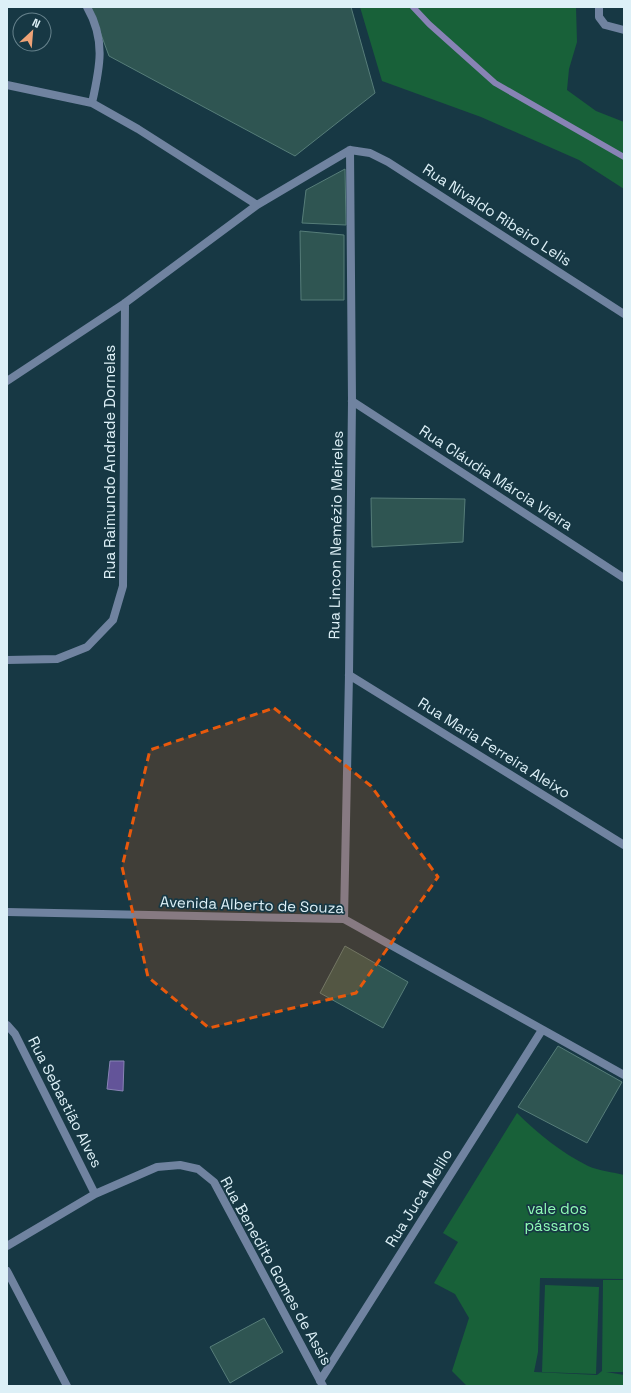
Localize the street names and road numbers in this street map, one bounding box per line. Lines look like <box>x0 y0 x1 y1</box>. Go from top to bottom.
street label: Rua Nivaldo Ribeiro Lelis <box>419 159 575 270</box>
street label: Rua Raimundo Andrade Dornelas <box>100 345 119 579</box>
street label: Rua Cláudia Márcia Vieira <box>416 421 577 535</box>
street label: Rua Lincon Nemézio Meireles <box>324 430 347 639</box>
street label: Rua Maria Ferreira Aleixo <box>415 693 574 802</box>
street label: Avenida Alberto de Souza <box>160 892 345 917</box>
street label: Rua Sebastião Alves <box>24 1033 107 1171</box>
street label: Rua Juca Melilo <box>381 1145 456 1250</box>
street label: Rua Benedito Gomes de Assis <box>217 1173 336 1369</box>

